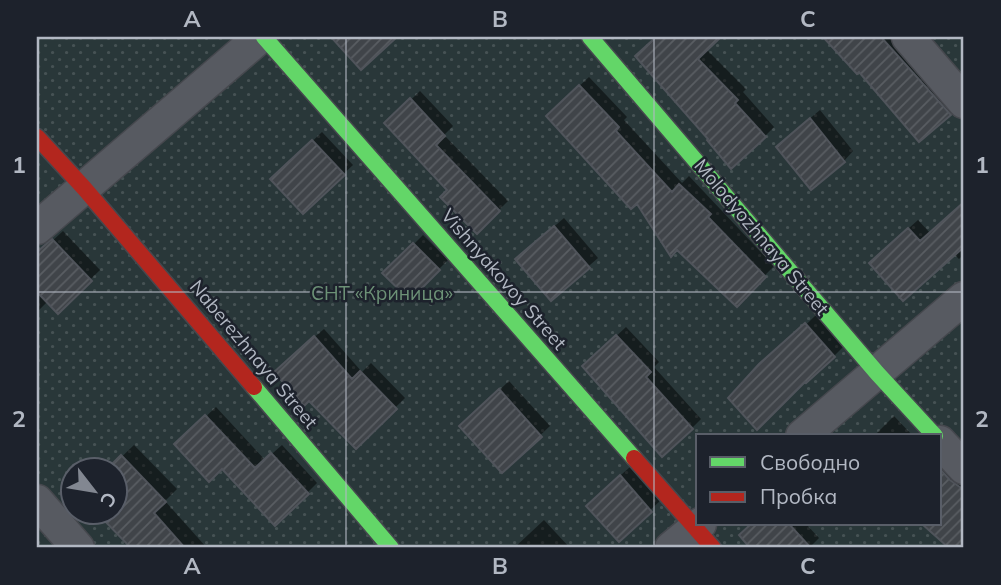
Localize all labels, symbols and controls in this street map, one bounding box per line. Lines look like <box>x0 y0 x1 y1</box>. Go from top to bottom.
text: A <box>183 4 201 33</box>
text: B <box>492 4 508 33</box>
text: C <box>800 4 816 33</box>
text: 1 <box>12 150 26 179</box>
text: 1 <box>975 150 989 179</box>
street label: Molodyozhnaya Street <box>690 154 835 320</box>
street label: Vishnyakovoy Street <box>436 204 572 355</box>
street label: Naberezhnaya Street <box>185 275 323 433</box>
park label: СНТ «Криница» <box>311 281 453 305</box>
text: 2 <box>12 404 26 433</box>
text: 2 <box>975 404 989 433</box>
legend <box>696 434 942 526</box>
text: Свободно <box>760 449 860 475</box>
north arrow <box>60 456 130 526</box>
text: Пробка <box>760 483 837 509</box>
text: С <box>95 488 122 512</box>
text: A <box>183 551 201 580</box>
text: B <box>492 551 508 580</box>
text: C <box>800 551 816 580</box>

